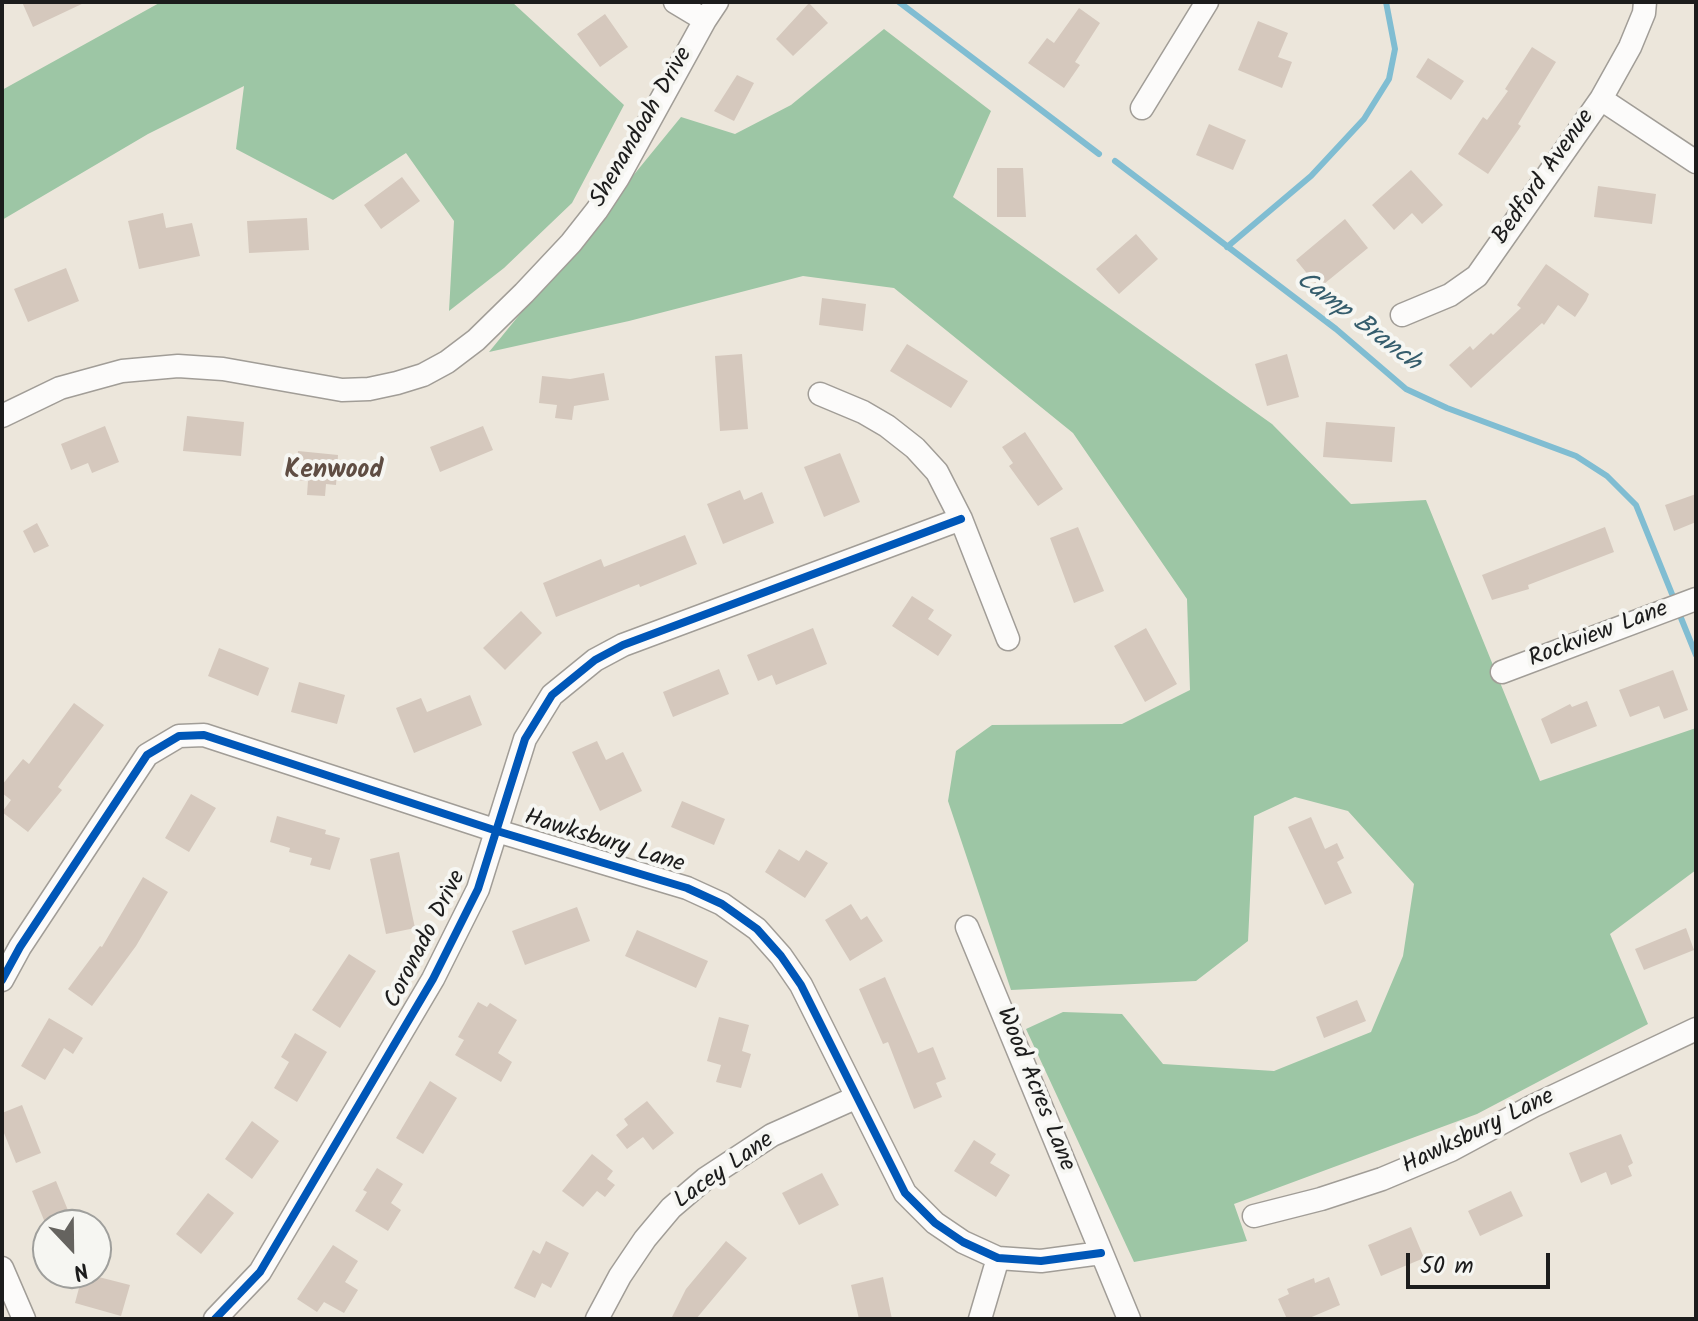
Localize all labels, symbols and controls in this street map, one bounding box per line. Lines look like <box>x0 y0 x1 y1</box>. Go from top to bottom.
street label: Shenandoah Drive <box>586 43 700 213</box>
street label: Bedford Avenue <box>1488 105 1602 251</box>
water label: Camp Branch <box>1288 266 1426 380</box>
district label: Kenwood <box>285 457 383 489</box>
street label: Rockview Lane <box>1525 596 1673 676</box>
street label: Hawksbury Lane <box>520 805 688 881</box>
street label: Coronado Drive <box>380 866 474 1014</box>
street label: Wood Acres Lane <box>988 1004 1080 1176</box>
street label: Hawksbury Lane <box>1398 1084 1560 1182</box>
street label: Lacey Lane <box>670 1127 780 1217</box>
north arrow <box>32 1209 112 1289</box>
scale bar <box>1410 1237 1554 1287</box>
text: 50 m <box>1420 1247 1474 1286</box>
text: N <box>67 1251 93 1289</box>

